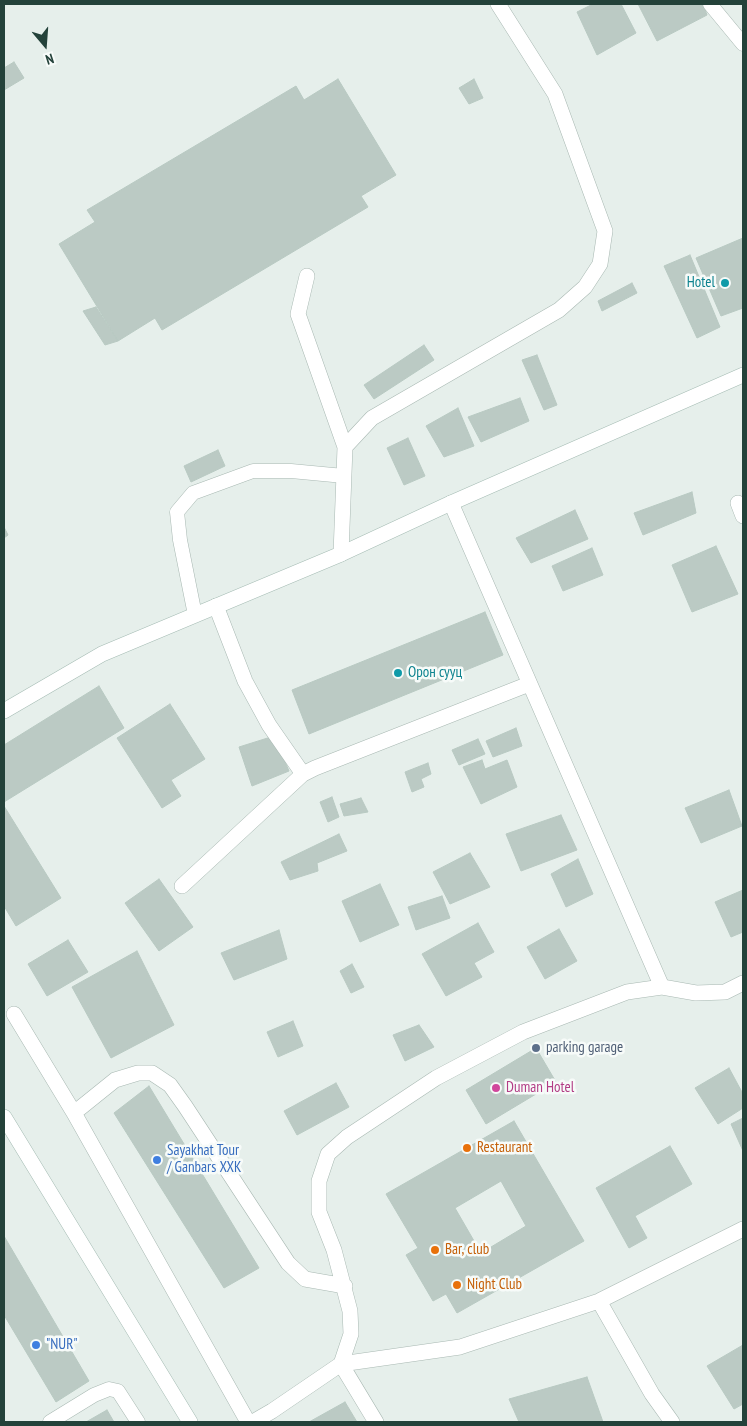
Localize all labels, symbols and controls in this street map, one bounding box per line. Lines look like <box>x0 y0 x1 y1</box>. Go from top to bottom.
north arrow <box>20 20 70 70</box>
text: N <box>43 50 56 69</box>
place label: Hotel <box>687 274 715 292</box>
marker: Hotel <box>719 277 731 289</box>
place label: Орон сууц <box>408 664 462 682</box>
marker: Орон сууц <box>392 667 404 679</box>
place label: parking garage <box>546 1039 623 1057</box>
marker: parking garage <box>530 1042 542 1054</box>
place label: Duman Hotel <box>506 1079 574 1097</box>
marker: Duman Hotel <box>490 1082 502 1094</box>
place label: Restaurant <box>477 1139 532 1157</box>
place label: Sayakhat Tour / Ganbars XXK <box>167 1142 241 1177</box>
marker: Restaurant <box>461 1142 473 1154</box>
marker: Sayakhat Tour / Ganbars XXK <box>151 1154 163 1166</box>
place label: Bar, club <box>445 1241 489 1259</box>
marker: Bar, club <box>429 1244 441 1256</box>
place label: Night Club <box>467 1276 522 1294</box>
marker: Night Club <box>451 1279 463 1291</box>
place label: "NUR" <box>46 1336 78 1354</box>
marker: "NUR" <box>30 1339 42 1351</box>

